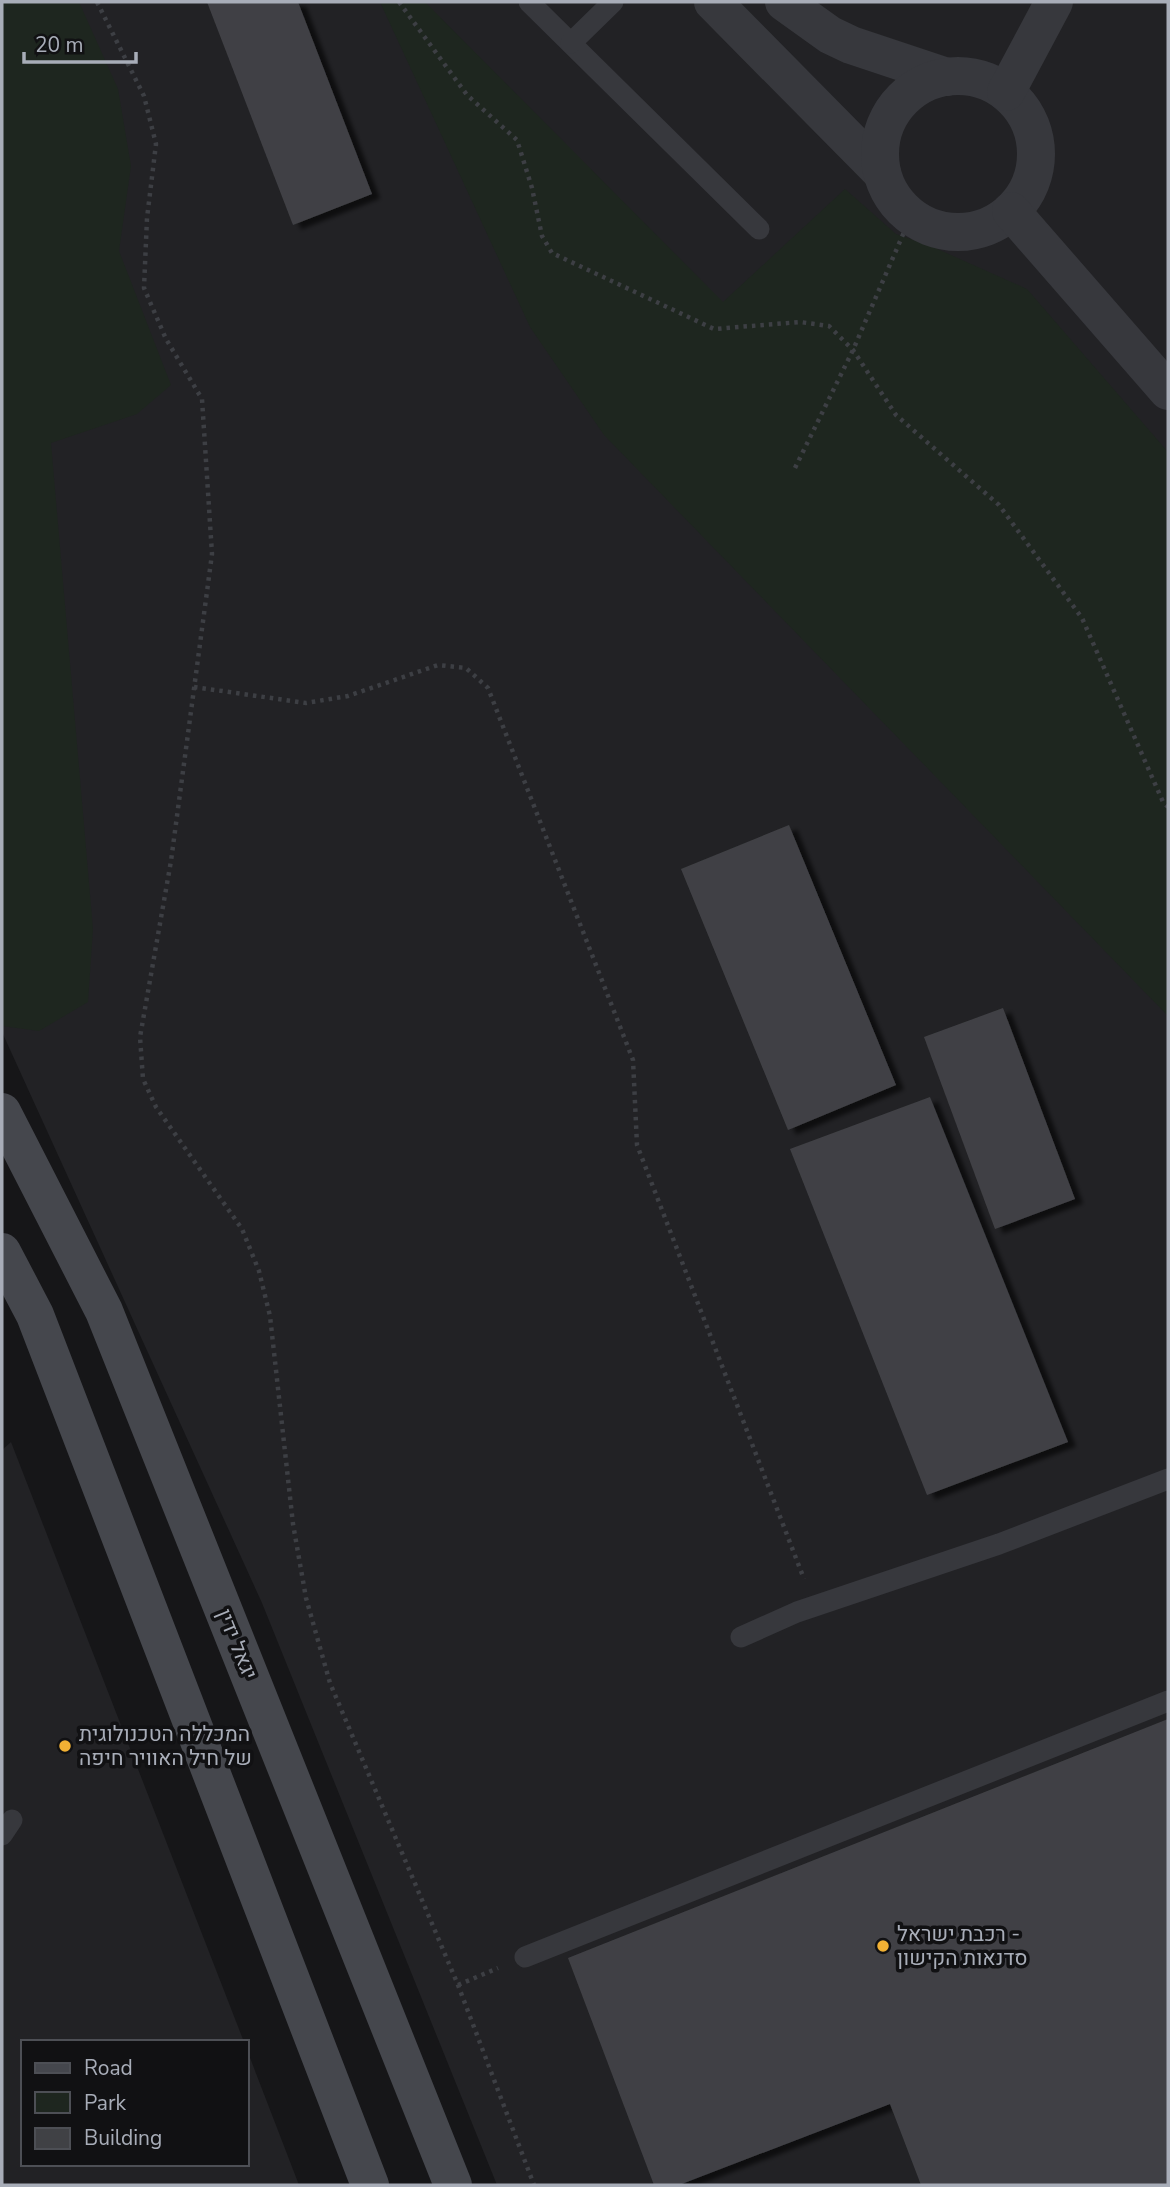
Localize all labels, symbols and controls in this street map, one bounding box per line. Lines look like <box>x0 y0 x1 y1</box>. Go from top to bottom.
scale bar <box>24 21 136 65</box>
text: 20 m <box>35 31 84 59</box>
street label: יגאל ידין <box>210 1605 264 1683</box>
place label: המכללה הטכנולוגית של חיל האוויר חיפה <box>79 1720 252 1772</box>
marker: המכללה הטכנולוגית של חיל האוויר חיפה <box>57 1738 73 1754</box>
place label: רכבת ישראל - סדנאות הקישון <box>897 1920 1028 1972</box>
marker: רכבת ישראל - סדנאות הקישון <box>875 1938 891 1954</box>
legend <box>21 2040 248 2166</box>
text: Road <box>84 2054 133 2082</box>
text: Park <box>84 2089 126 2117</box>
text: Building <box>84 2124 162 2152</box>

